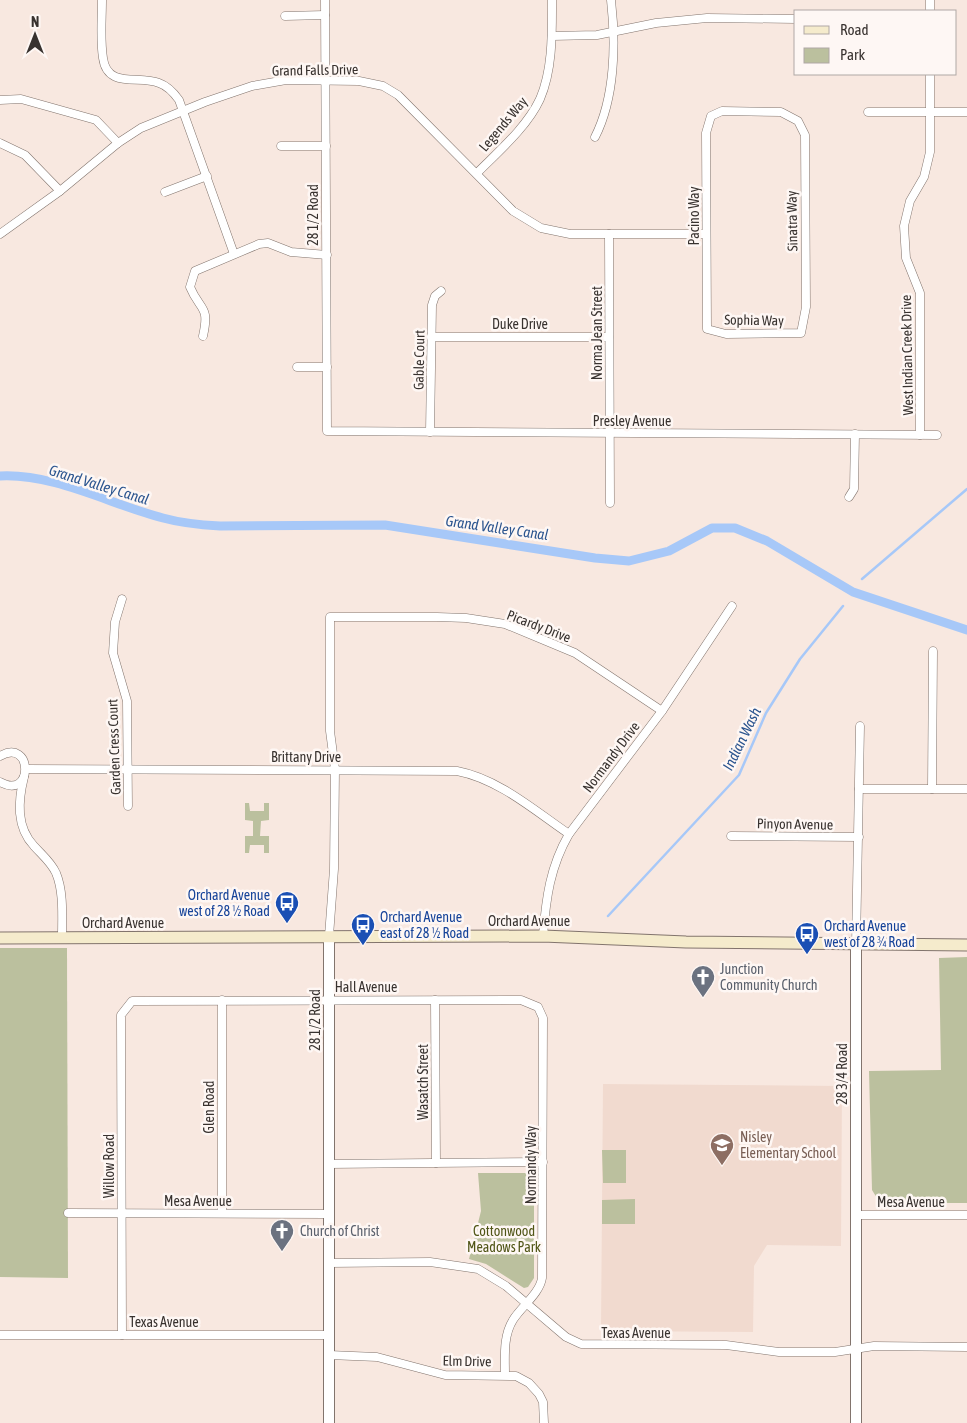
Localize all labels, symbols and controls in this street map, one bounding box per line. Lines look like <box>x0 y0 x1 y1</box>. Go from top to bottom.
north arrow <box>10 10 60 60</box>
legend <box>794 10 957 75</box>
text: N <box>31 14 39 30</box>
text: Road <box>840 21 869 38</box>
text: Park <box>840 46 865 63</box>
street label: Grand Falls Drive <box>272 61 358 79</box>
street label: Legends Way <box>476 93 531 154</box>
street label: 28 1/2 Road <box>305 184 321 246</box>
street label: Pacino Way <box>686 186 702 245</box>
street label: Sinatra Way <box>783 190 801 251</box>
street label: Norma Jean Street <box>589 286 605 380</box>
street label: West Indian Creek Drive <box>898 294 916 416</box>
street label: Sophia Way <box>724 311 784 329</box>
street label: Duke Drive <box>492 316 548 332</box>
street label: Gable Court <box>410 330 428 390</box>
street label: Presley Avenue <box>593 413 671 429</box>
water label: Grand Valley Canal <box>47 461 151 508</box>
water label: Grand Valley Canal <box>444 512 550 543</box>
street label: Picardy Drive <box>505 607 573 645</box>
street label: Garden Cress Court <box>104 699 124 795</box>
water label: Indian Wash <box>719 705 764 773</box>
street label: Normandy Drive <box>579 719 643 795</box>
street label: Brittany Drive <box>271 749 341 765</box>
street label: Pinyon Avenue <box>757 815 833 833</box>
place label: Orchard Avenue west of 28 ½ Road <box>179 887 270 919</box>
bus stop icon: Orchard Avenue west of 28 ½ Road <box>274 890 300 924</box>
place label: Orchard Avenue east of 28 ½ Road <box>380 909 469 941</box>
bus stop icon: Orchard Avenue east of 28 ½ Road <box>350 912 376 946</box>
street label: Orchard Avenue <box>488 913 570 929</box>
street label: Orchard Avenue <box>82 915 164 931</box>
place label: Orchard Avenue west of 28 ¾ Road <box>824 918 915 950</box>
bus stop icon: Orchard Avenue west of 28 ¾ Road <box>794 921 820 955</box>
place label: Junction Community Church <box>720 961 817 993</box>
church icon: Junction Community Church <box>690 964 716 998</box>
street label: Hall Avenue <box>335 979 397 995</box>
street label: 28 1/2 Road <box>307 989 323 1051</box>
street label: 28 3/4 Road <box>834 1043 850 1105</box>
street label: Wasatch Street <box>415 1044 431 1120</box>
street label: Glen Road <box>201 1081 217 1133</box>
street label: Normandy Way <box>523 1125 539 1204</box>
place label: Nisley Elementary School <box>740 1129 836 1161</box>
school or university icon: Nisley Elementary School <box>709 1132 735 1166</box>
street label: Willow Road <box>101 1134 117 1198</box>
street label: Mesa Avenue <box>164 1193 232 1209</box>
street label: Mesa Avenue <box>877 1194 945 1210</box>
church icon: Church of Christ <box>269 1218 295 1252</box>
place label: Church of Christ <box>300 1223 380 1239</box>
park label: Cottonwood Meadows Park <box>467 1223 541 1255</box>
street label: Texas Avenue <box>129 1314 199 1330</box>
street label: Texas Avenue <box>601 1325 671 1341</box>
street label: Elm Drive <box>442 1353 492 1369</box>

